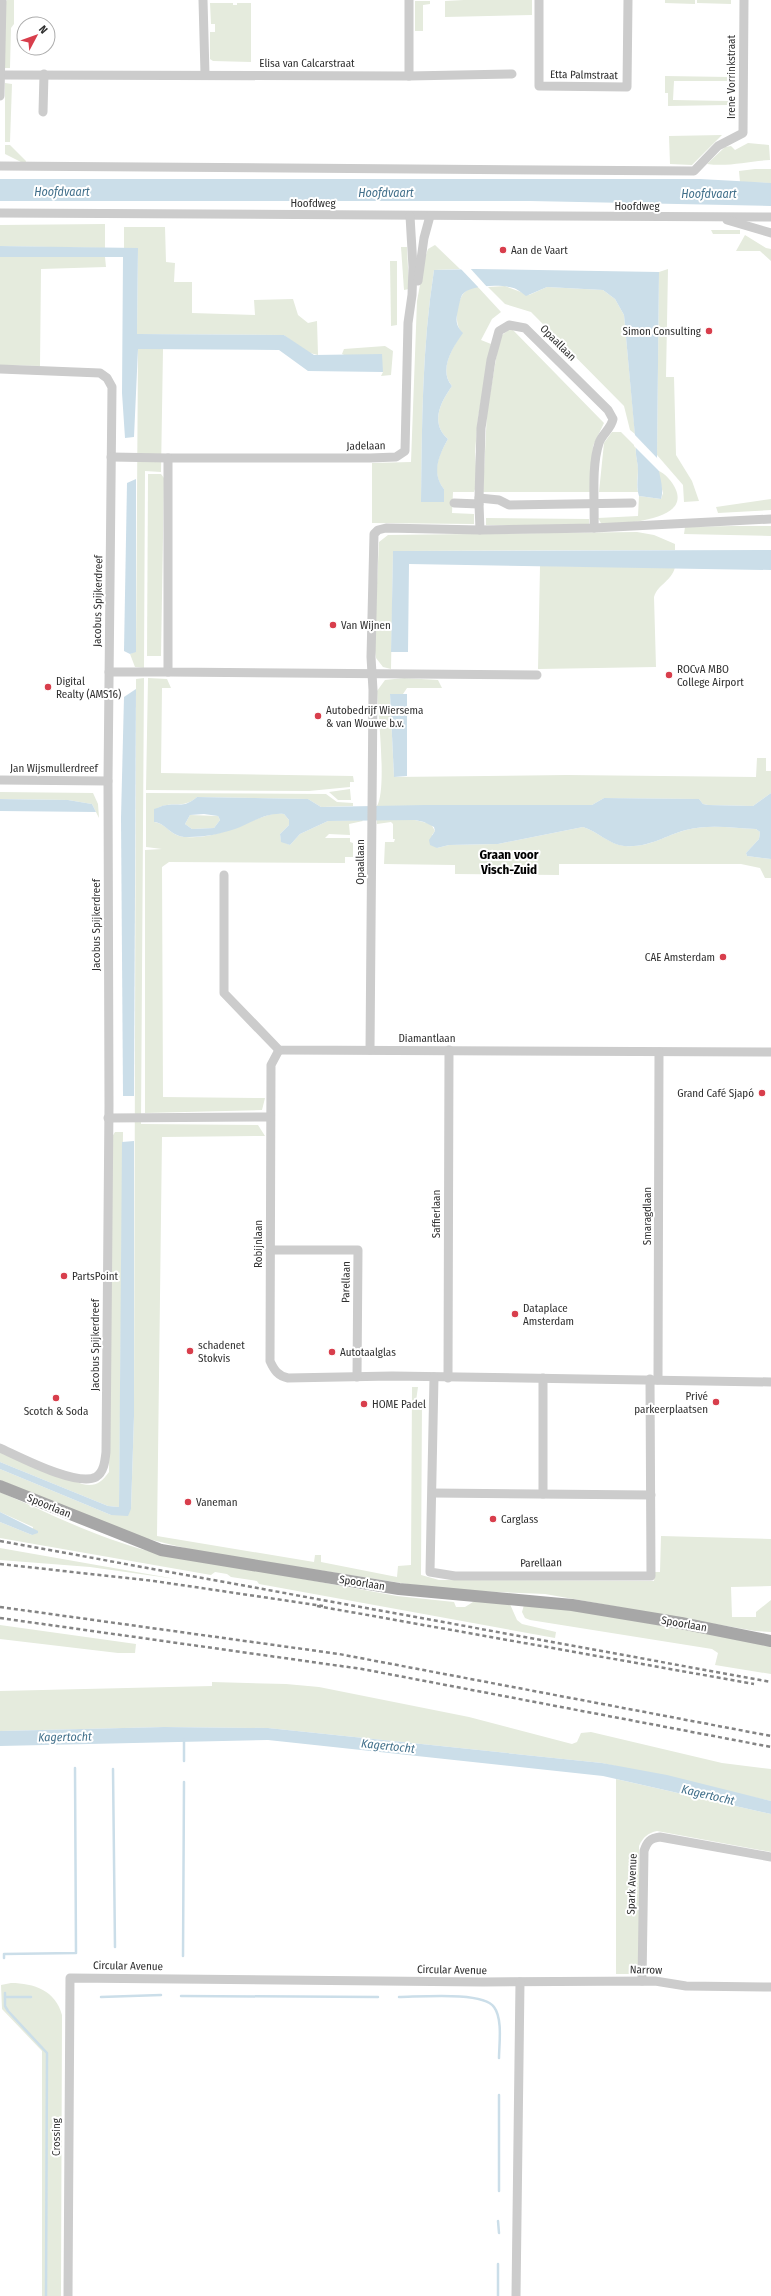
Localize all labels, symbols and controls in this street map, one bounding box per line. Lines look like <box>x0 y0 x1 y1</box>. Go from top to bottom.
north arrow <box>16 16 56 56</box>
text: N <box>36 23 50 37</box>
street label: Irene Vorrinkstraat <box>725 35 738 119</box>
street label: Elisa van Calcarstraat <box>259 57 355 70</box>
street label: Etta Palmstraat <box>550 68 619 82</box>
water label: Hoofdvaart <box>34 185 90 199</box>
water label: Hoofdvaart <box>358 186 414 200</box>
water label: Hoofdvaart <box>681 187 737 201</box>
street label: Hoofdweg <box>290 197 336 210</box>
street label: Hoofdweg <box>614 200 660 213</box>
place label: Aan de Vaart <box>511 244 568 257</box>
marker: Aan de Vaart <box>498 245 508 255</box>
street label: Opaallaan <box>537 322 579 364</box>
place label: Simon Consulting <box>623 325 702 338</box>
marker: Simon Consulting <box>704 326 714 336</box>
street label: Jadelaan <box>346 439 386 453</box>
street label: Jacobus Spijkerdreef <box>91 554 105 647</box>
place label: Van Wijnen <box>341 619 391 632</box>
marker: Van Wijnen <box>328 620 338 630</box>
place label: ROCvA MBO College Airport <box>677 663 744 689</box>
marker: ROCvA MBO College Airport <box>664 670 674 680</box>
place label: Digital Realty (AMS16) <box>56 675 121 701</box>
marker: Digital Realty (AMS16) <box>43 682 53 692</box>
place label: Autobedrijf Wiersema & van Wouwe b.v. <box>326 704 423 730</box>
marker: Autobedrijf Wiersema & van Wouwe b.v. <box>313 711 323 721</box>
street label: Jan Wijsmullerdreef <box>10 762 99 775</box>
street label: Opaallaan <box>354 839 367 885</box>
district label: Graan voor Visch-Zuid <box>479 847 539 877</box>
street label: Jacobus Spijkerdreef <box>90 878 103 971</box>
place label: CAE Amsterdam <box>645 951 715 964</box>
marker: CAE Amsterdam <box>718 952 728 962</box>
street label: Diamantlaan <box>398 1032 456 1045</box>
place label: Grand Café Sjapó <box>677 1087 754 1100</box>
marker: Grand Café Sjapó <box>757 1088 767 1098</box>
street label: Smaragdlaan <box>641 1187 654 1245</box>
street label: Saffierlaan <box>430 1190 443 1238</box>
street label: Robijnlaan <box>252 1220 265 1268</box>
street label: Parellaan <box>339 1261 353 1303</box>
place label: PartsPoint <box>72 1270 118 1283</box>
marker: PartsPoint <box>59 1271 69 1281</box>
street label: Jacobus Spijkerdreef <box>89 1298 102 1391</box>
place label: Dataplace Amsterdam <box>523 1302 574 1328</box>
marker: Dataplace Amsterdam <box>510 1309 520 1319</box>
place label: schadenet Stokvis <box>198 1339 245 1365</box>
marker: schadenet Stokvis <box>185 1346 195 1356</box>
place label: Autotaalglas <box>340 1346 396 1359</box>
marker: Autotaalglas <box>327 1347 337 1357</box>
place label: Privé parkeerplaatsen <box>634 1390 708 1416</box>
marker: Scotch & Soda <box>51 1393 61 1403</box>
marker: Privé parkeerplaatsen <box>711 1397 721 1407</box>
place label: HOME Padel <box>372 1398 426 1411</box>
marker: HOME Padel <box>359 1399 369 1409</box>
place label: Scotch & Soda <box>24 1405 88 1418</box>
street label: Spoorlaan <box>25 1491 73 1521</box>
place label: Vaneman <box>196 1496 237 1509</box>
marker: Vaneman <box>183 1497 193 1507</box>
place label: Carglass <box>501 1513 538 1526</box>
marker: Carglass <box>488 1514 498 1524</box>
street label: Parellaan <box>520 1556 562 1570</box>
street label: Spoorlaan <box>338 1573 386 1593</box>
street label: Spoorlaan <box>660 1614 708 1634</box>
water label: Kagertocht <box>38 1730 92 1744</box>
water label: Kagertocht <box>360 1736 416 1756</box>
water label: Kagertocht <box>680 1782 736 1808</box>
street label: Spark Avenue <box>624 1853 640 1915</box>
street label: Circular Avenue <box>93 1959 163 1973</box>
street label: Circular Avenue <box>417 1963 487 1977</box>
street label: Narrow <box>630 1963 662 1977</box>
street label: Crossing <box>50 2117 63 2156</box>

